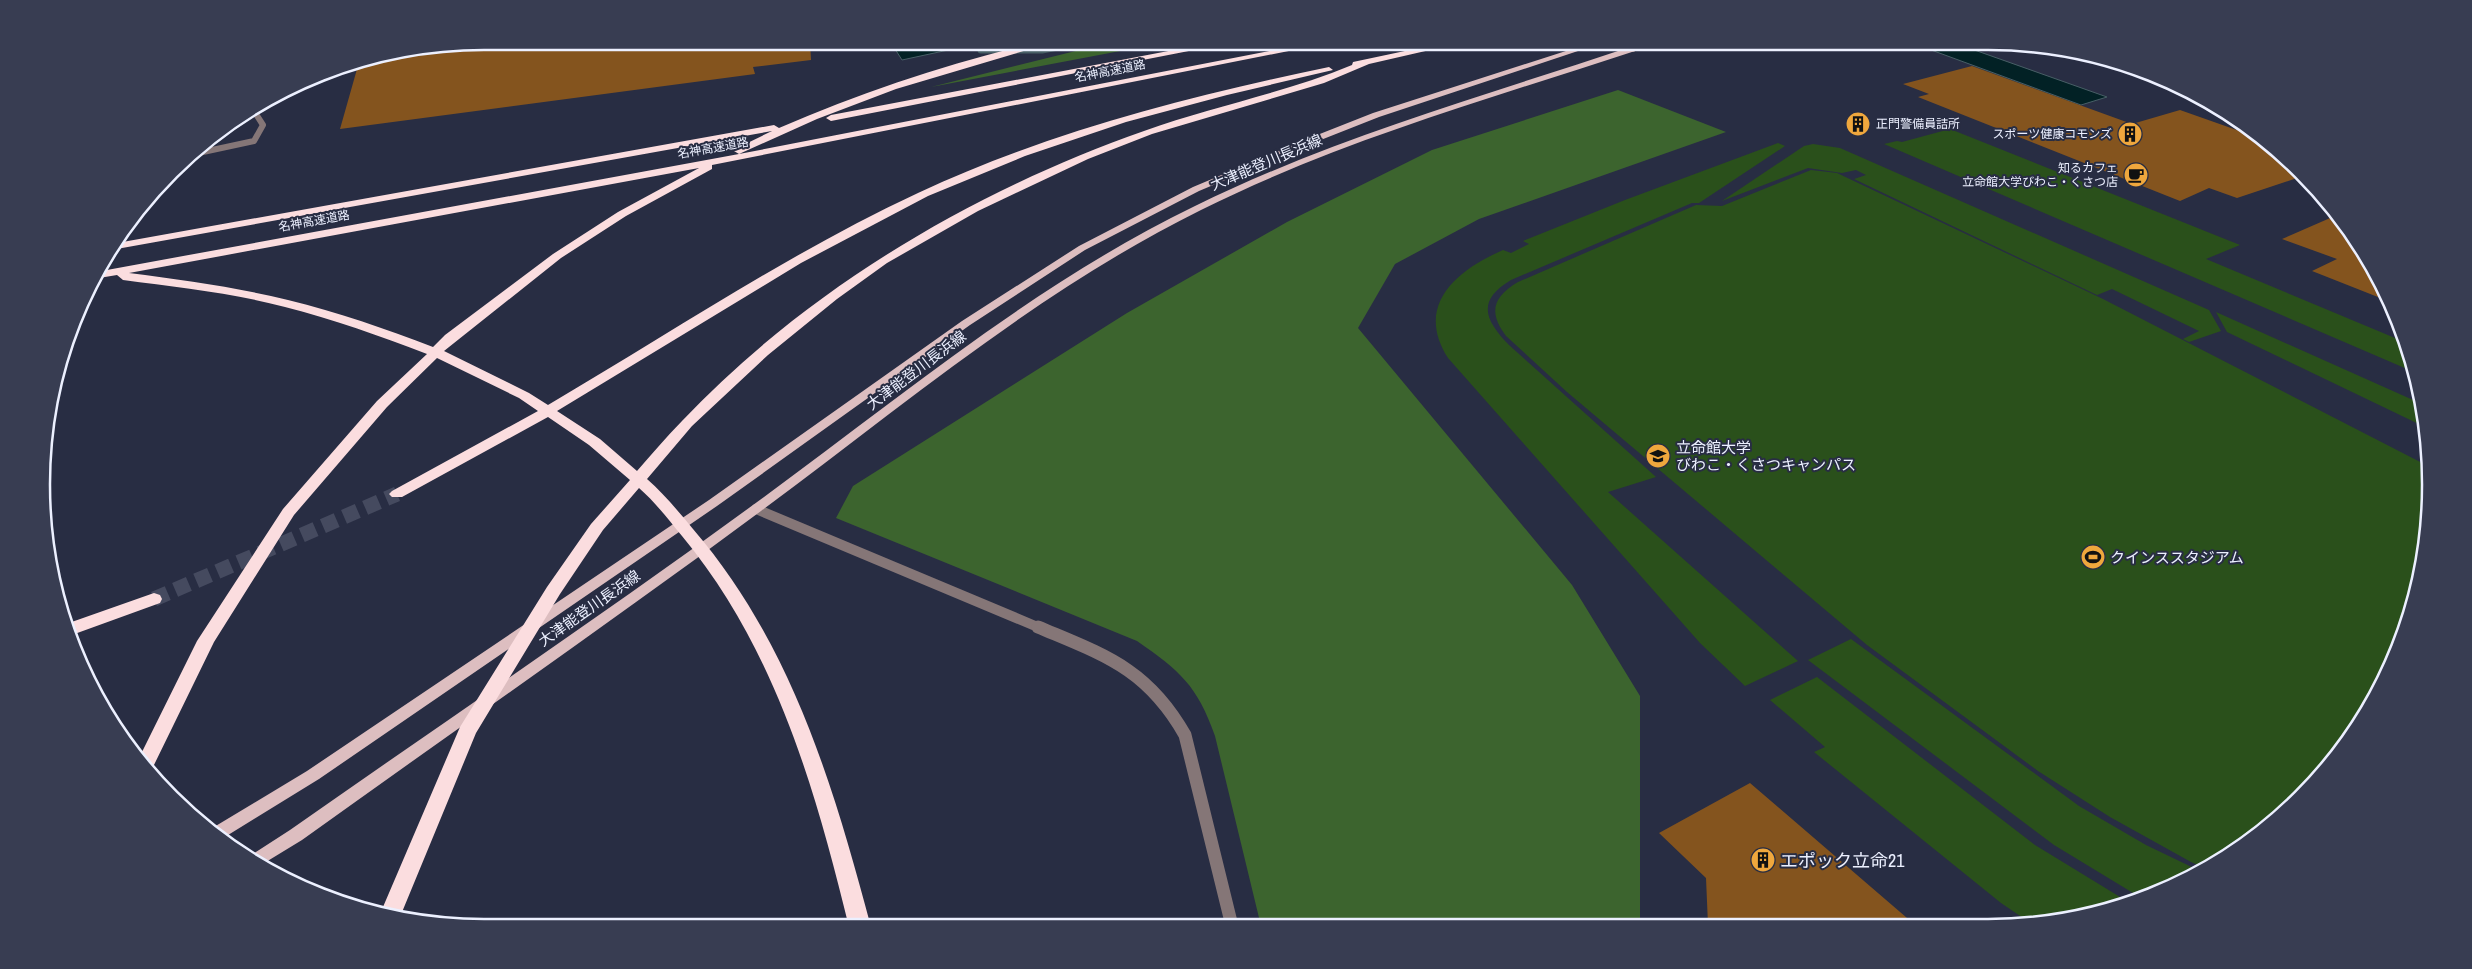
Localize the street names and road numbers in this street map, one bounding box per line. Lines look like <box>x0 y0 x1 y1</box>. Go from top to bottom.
street label: 名神高速道路 <box>1073 56 1147 86</box>
street label: 大津能登川長浜線 <box>1207 129 1325 195</box>
street label: 名神高速道路 <box>676 134 750 162</box>
street label: 名神高速道路 <box>277 207 351 235</box>
street label: 大津能登川長浜線 <box>862 326 970 414</box>
street label: 大津能登川長浜線 <box>534 565 644 651</box>

